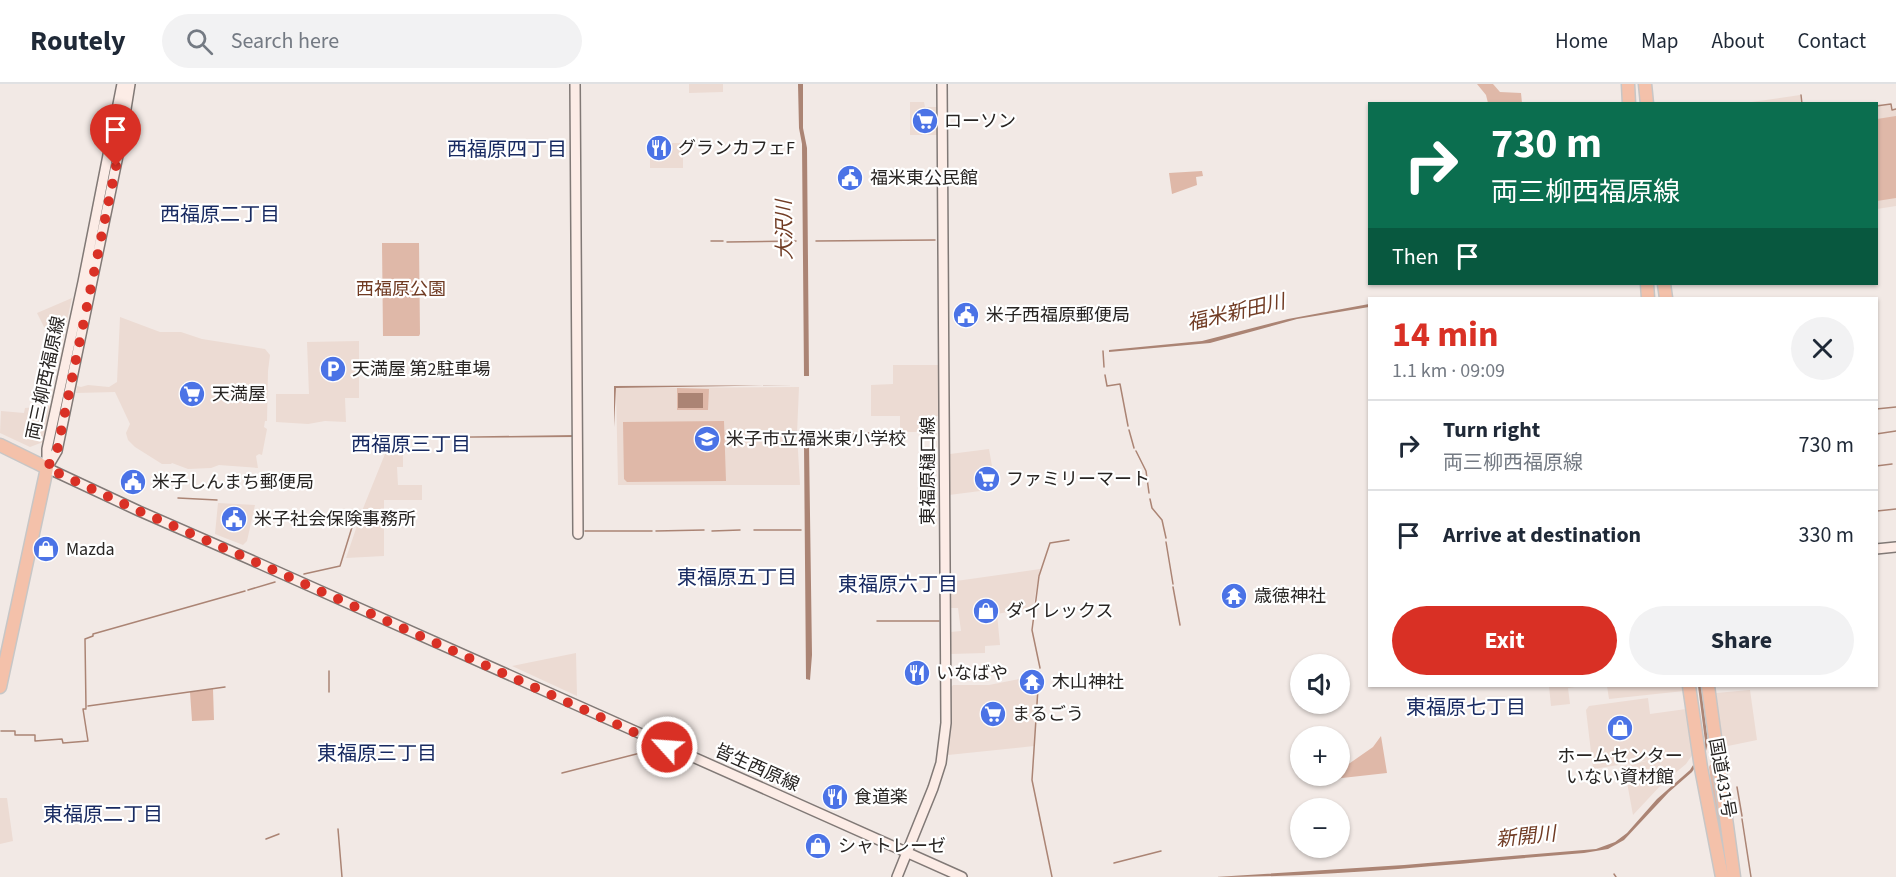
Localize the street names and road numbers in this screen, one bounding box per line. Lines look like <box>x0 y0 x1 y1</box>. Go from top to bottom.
street label: 両三柳西福原線 <box>21 314 71 442</box>
street label: 東福原樋口線 <box>916 417 941 525</box>
street label: 国道431号 <box>1703 736 1741 820</box>
street label: 皆生西原線 <box>711 738 803 798</box>

